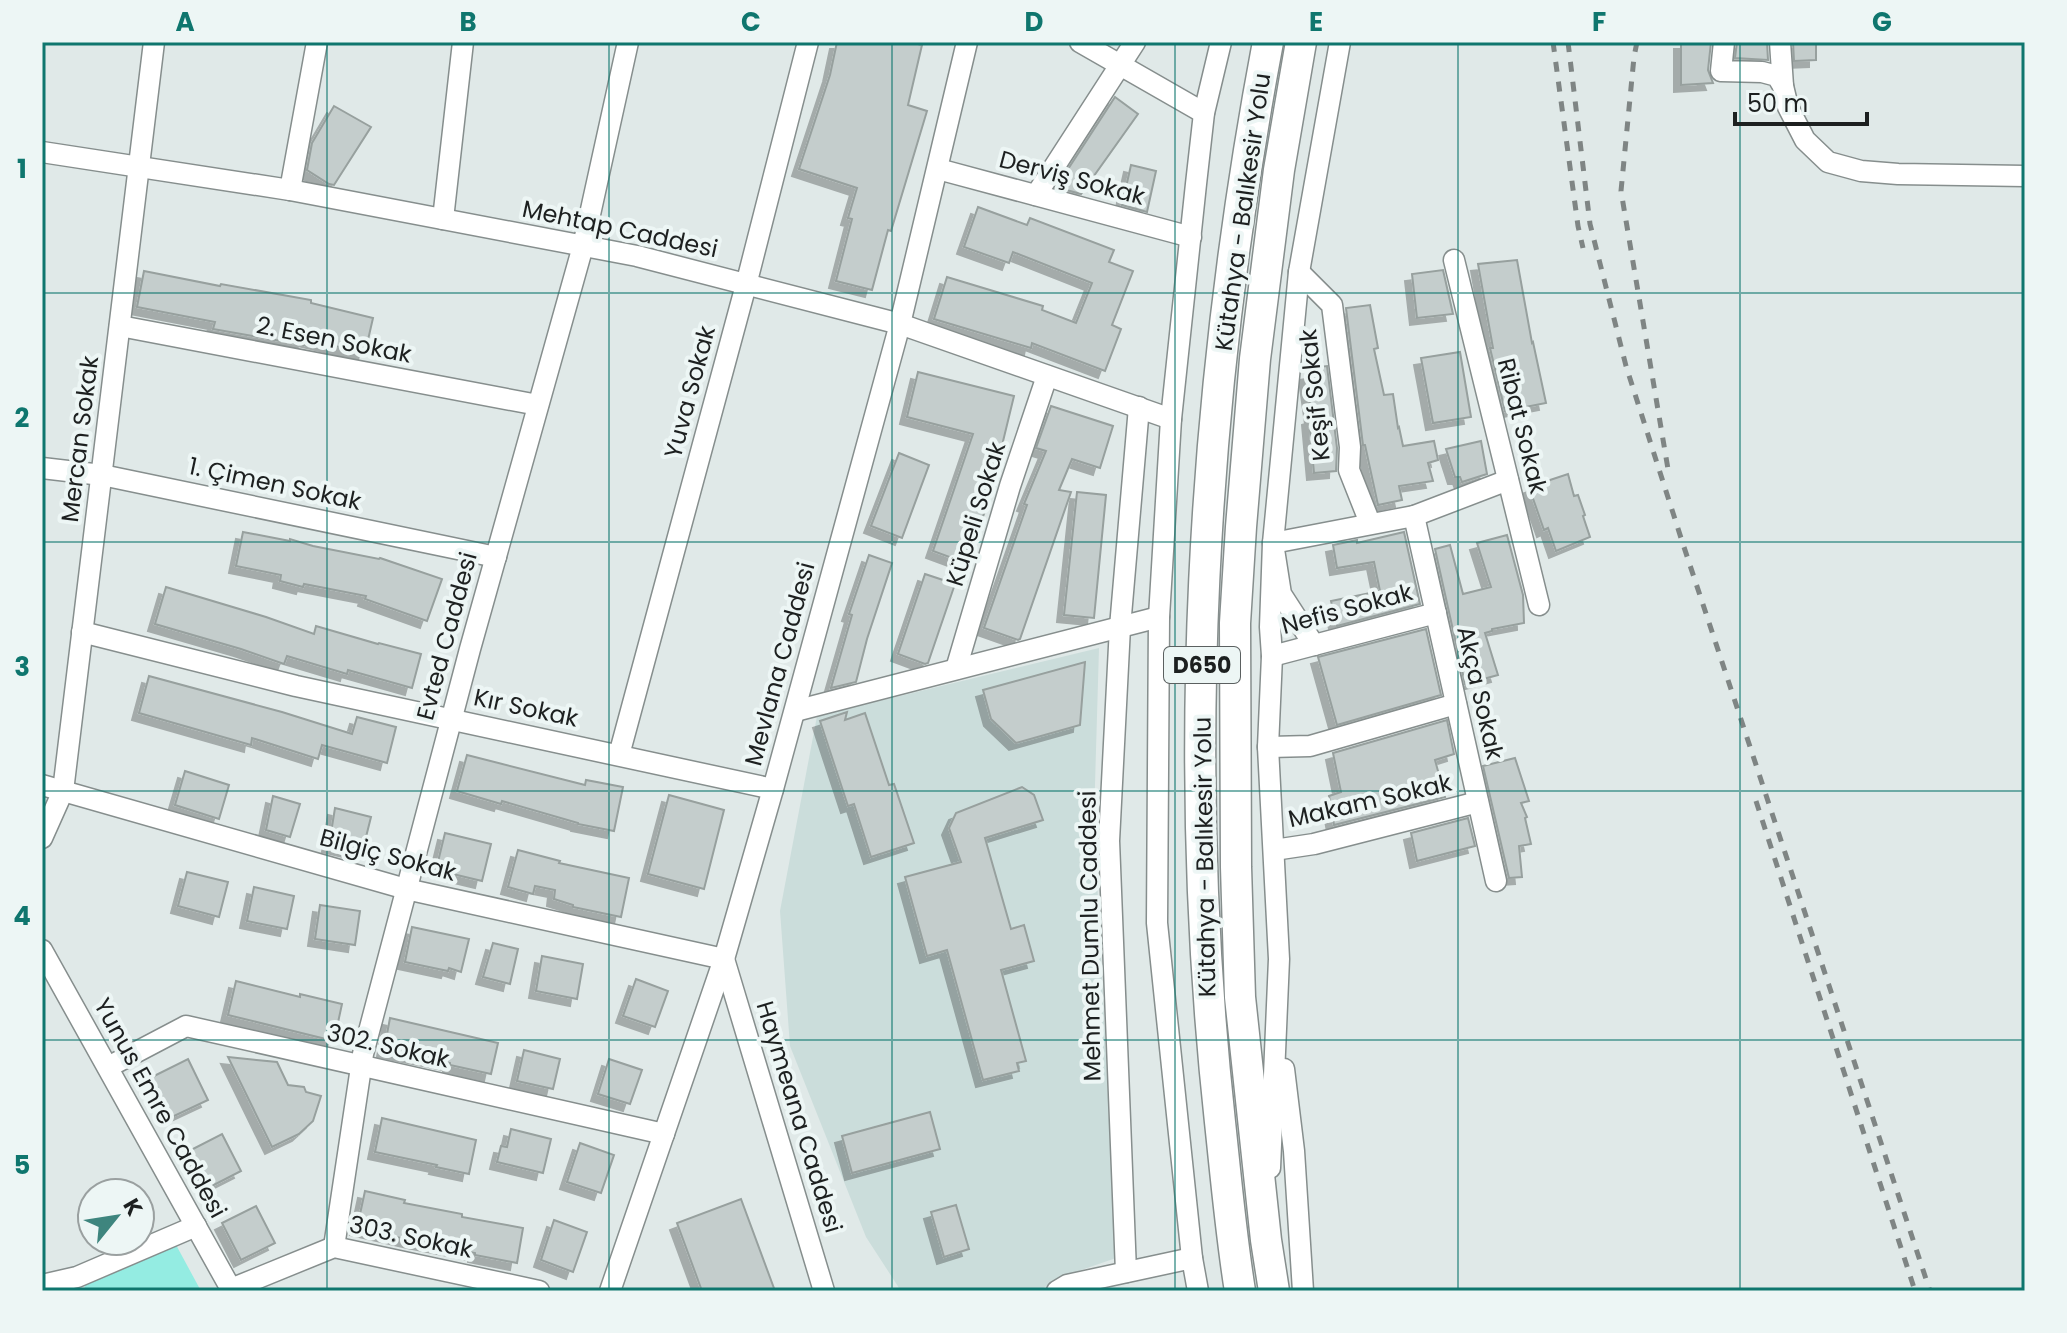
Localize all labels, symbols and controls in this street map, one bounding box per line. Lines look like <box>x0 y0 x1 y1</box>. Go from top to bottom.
text: A <box>175 4 195 40</box>
text: B <box>459 4 477 40</box>
text: C <box>741 4 761 40</box>
text: D <box>1025 4 1044 40</box>
text: E <box>1309 4 1323 40</box>
text: F <box>1592 4 1606 40</box>
text: G <box>1872 4 1892 40</box>
street label: Kütahya - Balıkesir Yolu <box>1207 71 1278 353</box>
scale bar <box>1735 76 1867 126</box>
text: 50 m <box>1747 87 1808 120</box>
street label: Derviş Sokak <box>996 142 1149 213</box>
text: 1 <box>17 151 27 187</box>
street label: Mehtap Caddesi <box>519 192 721 265</box>
street label: 2. Esen Sokak <box>254 308 415 371</box>
street label: Yuva Sokak <box>656 321 723 462</box>
street label: Keşif Sokak <box>1291 327 1338 463</box>
street label: Mercan Sokak <box>53 353 106 524</box>
street label: Ribat Sokak <box>1490 355 1555 498</box>
text: 2 <box>15 400 30 436</box>
street label: Küpeli Sokak <box>938 437 1013 590</box>
street label: 1. Çimen Sokak <box>186 449 365 518</box>
street label: Evted Caddesi <box>408 548 485 723</box>
street label: Mevlana Caddesi <box>736 558 823 769</box>
street label: Nefis Sokak <box>1277 575 1417 642</box>
street label: Akça Sokak <box>1449 623 1512 764</box>
road number: D650 <box>1164 647 1240 683</box>
text: 3 <box>14 649 30 685</box>
street label: Kır Sokak <box>471 680 582 735</box>
street label: Kütahya - Balıkesir Yolu <box>1186 717 1223 997</box>
street label: Makam Sokak <box>1285 766 1456 835</box>
street label: Mehmet Dumlu Caddesi <box>1070 790 1109 1082</box>
street label: Bilgiç Sokak <box>316 820 461 889</box>
text: 4 <box>13 898 31 934</box>
street label: Yunus Emre Caddesi <box>86 992 235 1224</box>
street label: Haymeana Caddesi <box>749 997 850 1237</box>
street label: 302. Sokak <box>324 1015 453 1076</box>
text: 5 <box>14 1147 30 1183</box>
north arrow <box>76 1177 156 1257</box>
text: K <box>116 1193 150 1222</box>
street label: 303. Sokak <box>346 1207 476 1266</box>

